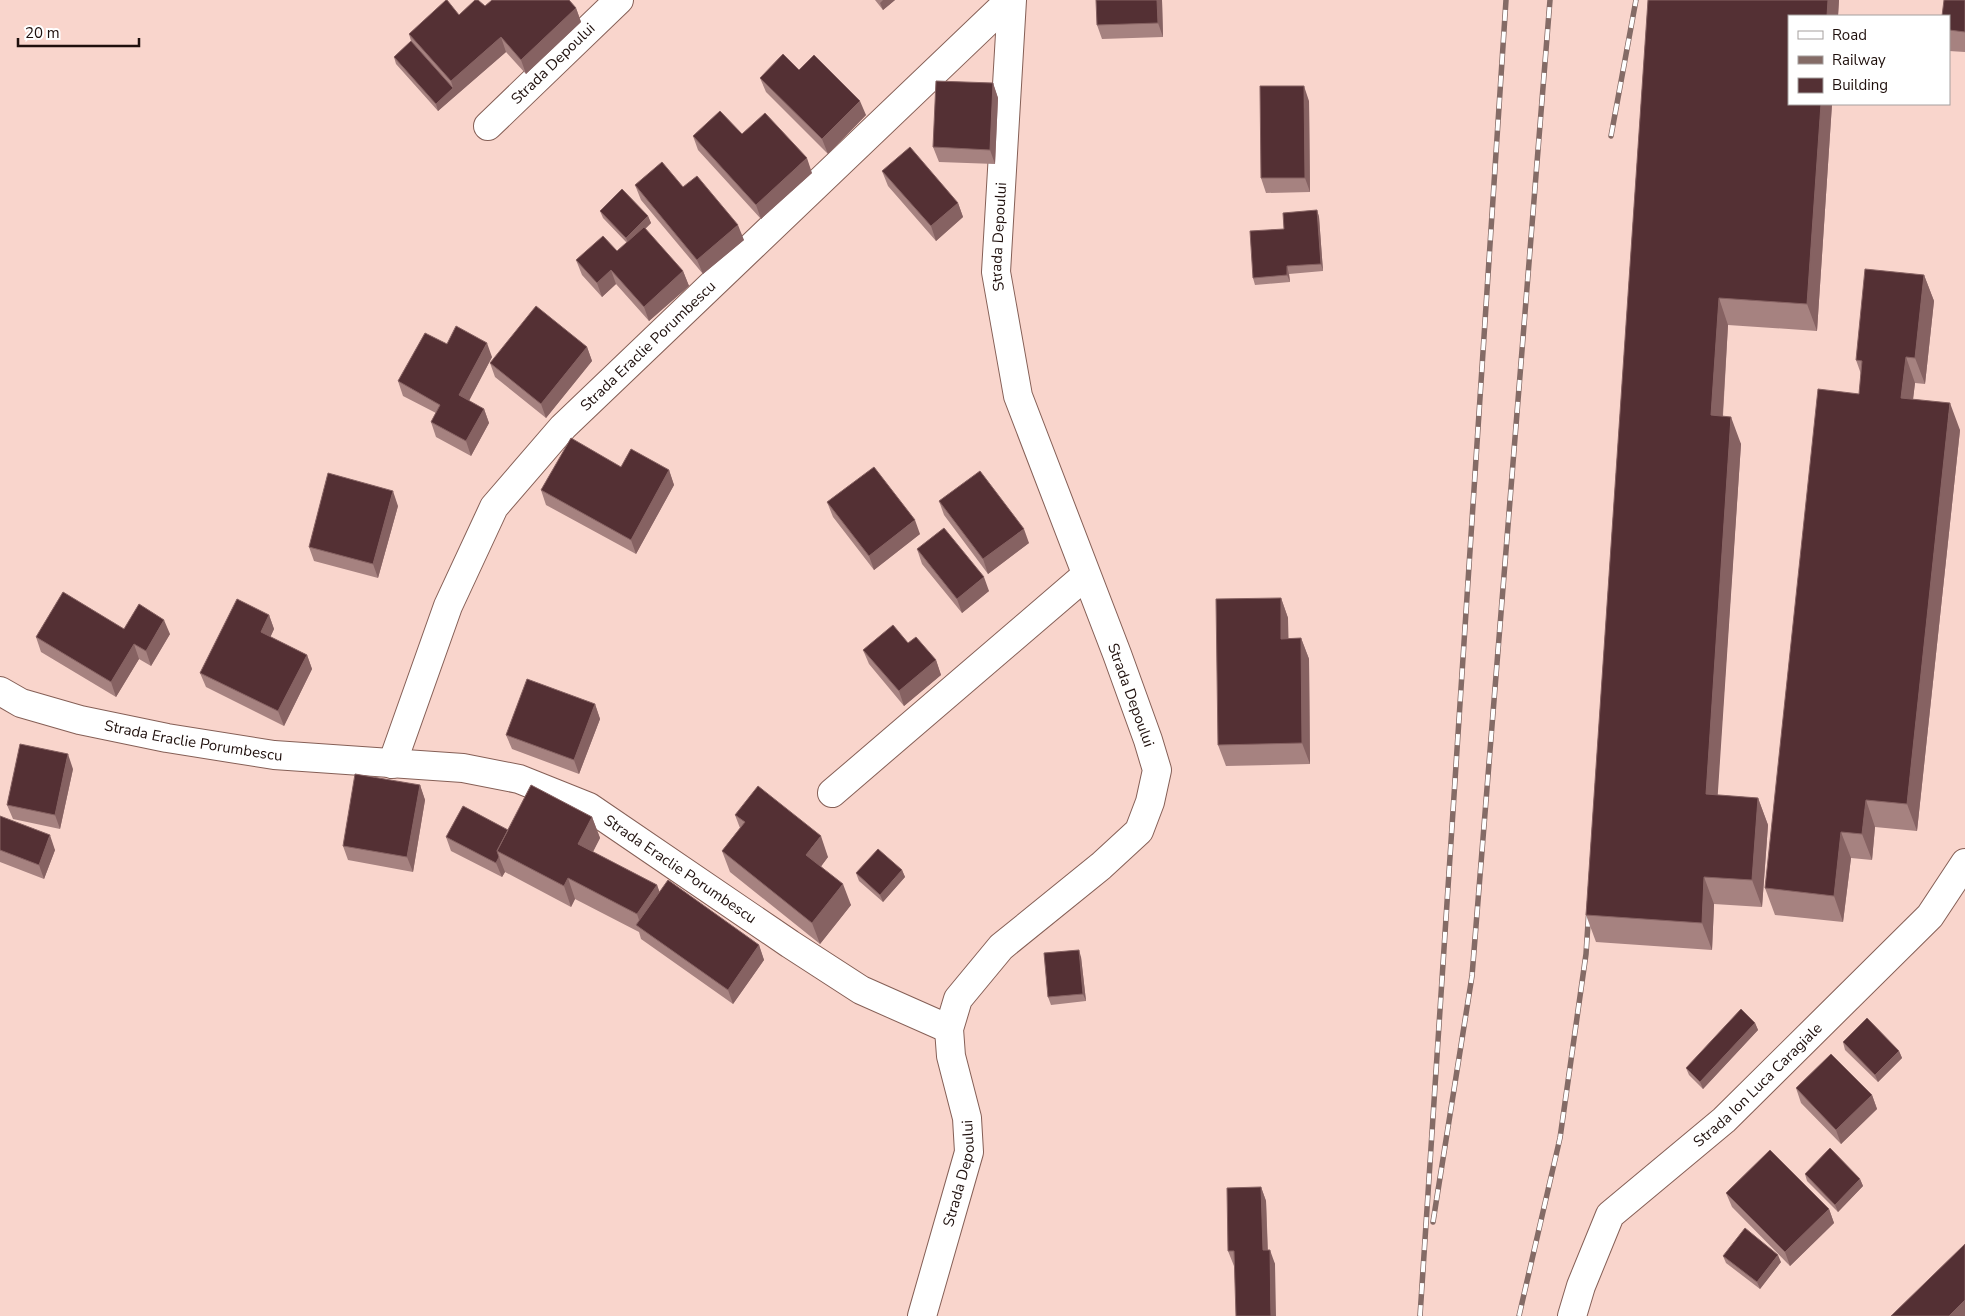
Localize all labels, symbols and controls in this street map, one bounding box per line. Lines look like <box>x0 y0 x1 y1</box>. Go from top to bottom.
scale bar <box>18 15 139 47</box>
legend <box>1788 15 1950 105</box>
street label: Strada Depoului <box>507 19 599 109</box>
text: 20 m <box>25 23 60 43</box>
text: Road <box>1832 25 1867 45</box>
text: Railway <box>1832 50 1886 70</box>
text: Building <box>1832 75 1888 95</box>
street label: Strada Depoului <box>986 182 1011 293</box>
street label: Strada Eraclie Porumbescu <box>576 276 720 415</box>
street label: Strada Depoului <box>1103 640 1159 750</box>
street label: Strada Eraclie Porumbescu <box>103 715 283 766</box>
street label: Strada Eraclie Porumbescu <box>600 810 760 928</box>
street label: Strada Ion Luca Caragiale <box>1689 1018 1827 1152</box>
street label: Strada Depoului <box>938 1119 979 1229</box>

